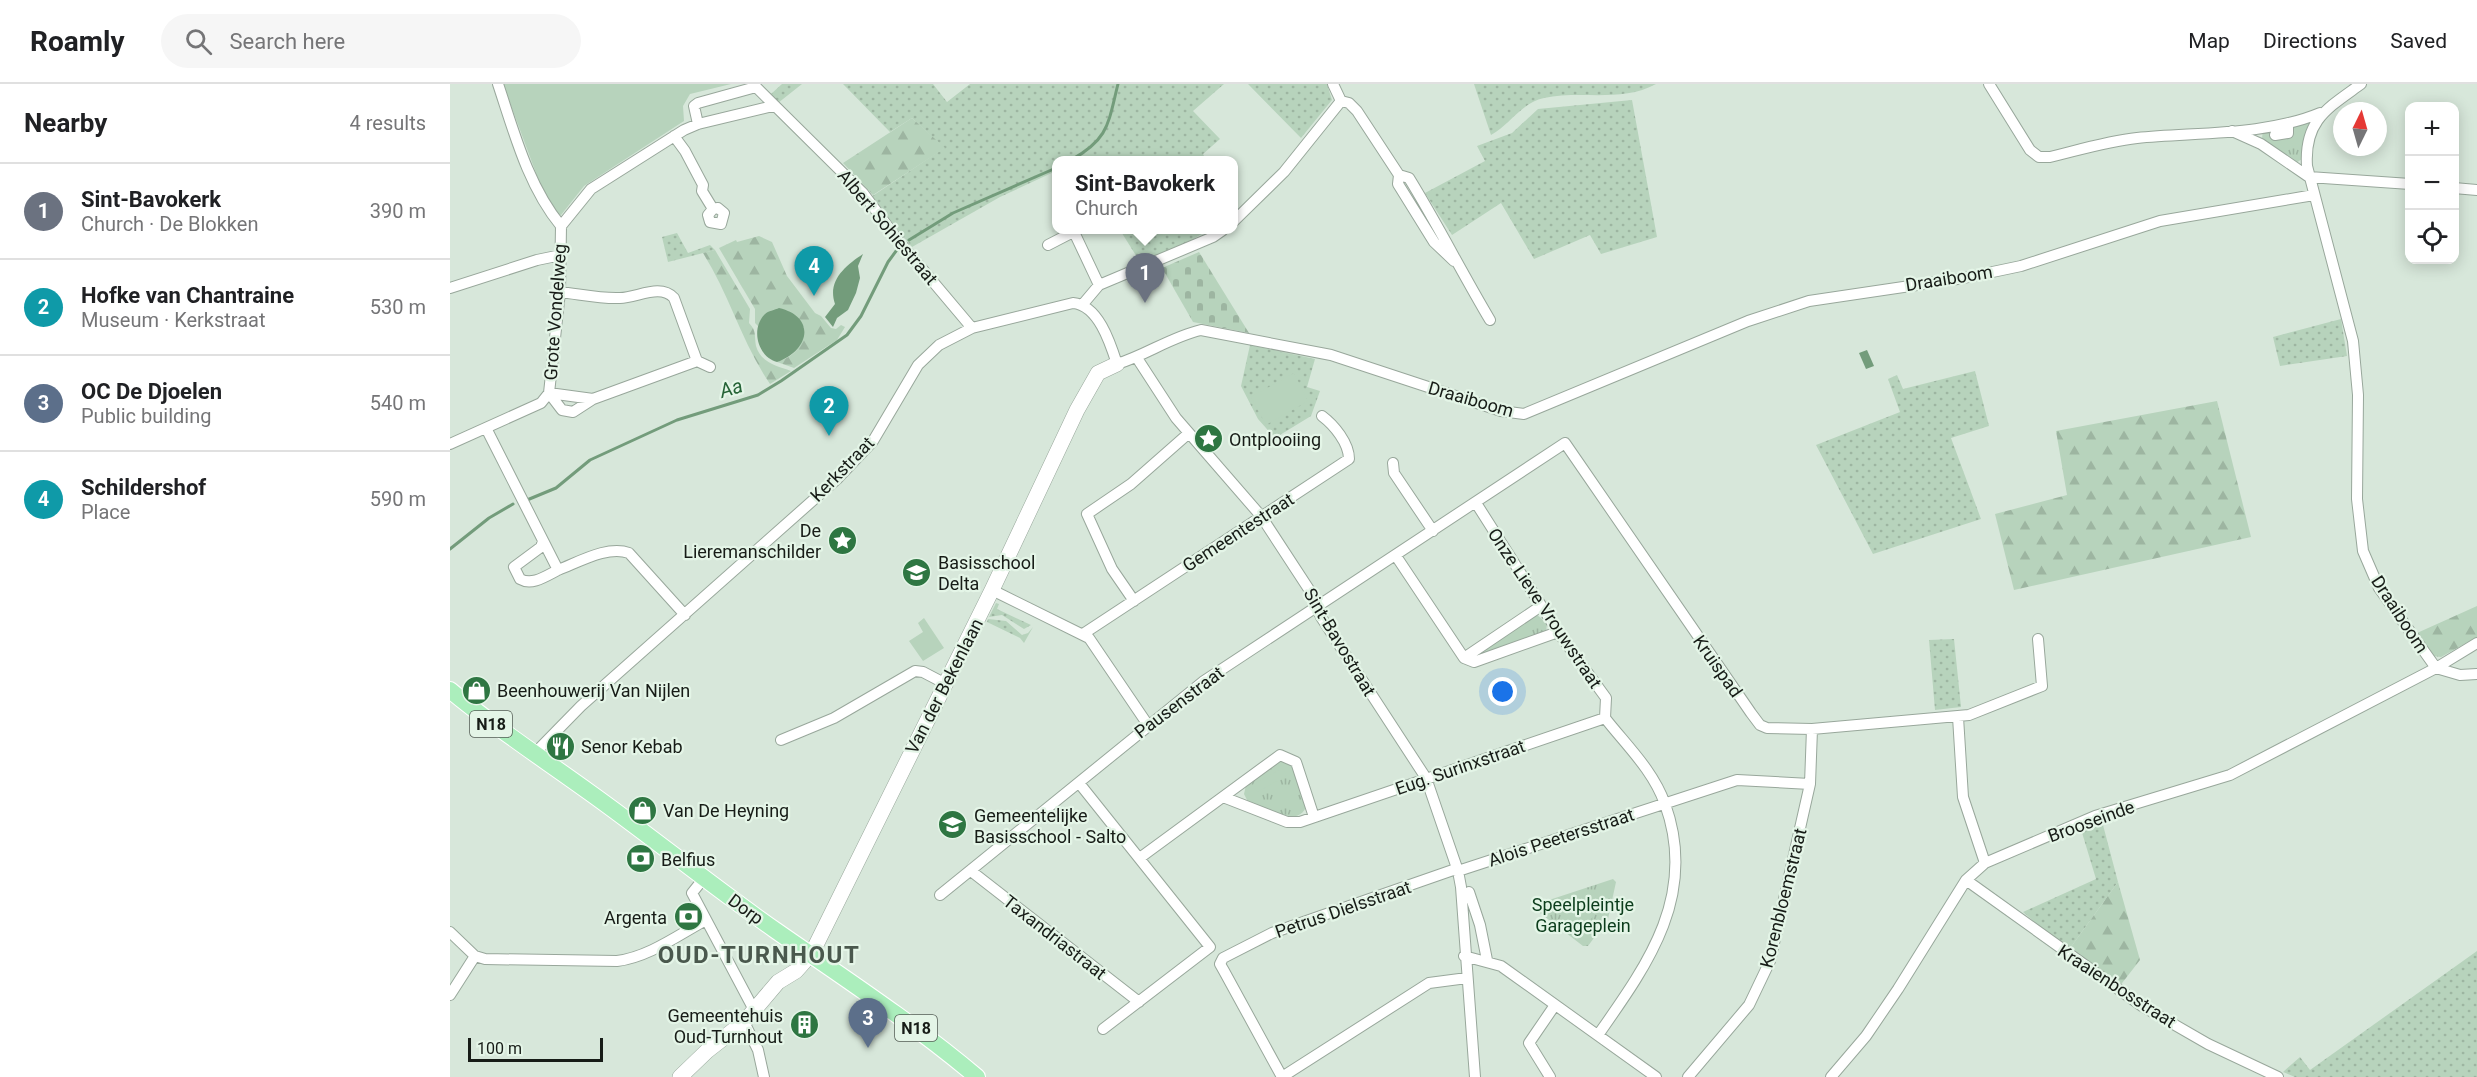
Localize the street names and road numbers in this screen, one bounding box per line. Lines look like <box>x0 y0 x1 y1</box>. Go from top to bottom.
street label: Albert Sohiestraat <box>834 165 942 289</box>
street label: Grote Vondelweg <box>540 243 570 381</box>
street label: Draaiboom <box>1904 261 1994 295</box>
street label: Draaiboom <box>1426 377 1516 421</box>
street label: Kerkstraat <box>806 432 878 506</box>
street label: Gemeentestraat <box>1178 488 1298 576</box>
street label: Onze Lieve Vrouwstraat <box>1484 524 1606 692</box>
street label: Draaiboom <box>2367 571 2433 657</box>
street label: Sint-Bavostraat <box>1300 584 1380 700</box>
street label: Van der Bekenlaan <box>901 615 987 757</box>
street label: Kruispad <box>1689 631 1747 701</box>
street label: Pausenstraat <box>1130 662 1228 742</box>
road number: N18 <box>470 711 512 737</box>
street label: Eug. Surinxstraat <box>1392 735 1528 799</box>
street label: Brooseinde <box>2045 796 2137 846</box>
street label: Alois Peetersstraat <box>1485 803 1637 870</box>
street label: Korenbloemstraat <box>1755 826 1811 970</box>
street label: Petrus Dielsstraat <box>1272 876 1414 942</box>
street label: Dorp <box>724 889 768 929</box>
street label: Taxandriastraat <box>999 890 1111 984</box>
street label: Kraaienbosstraat <box>2054 940 2180 1032</box>
road number: N18 <box>895 1015 937 1041</box>

